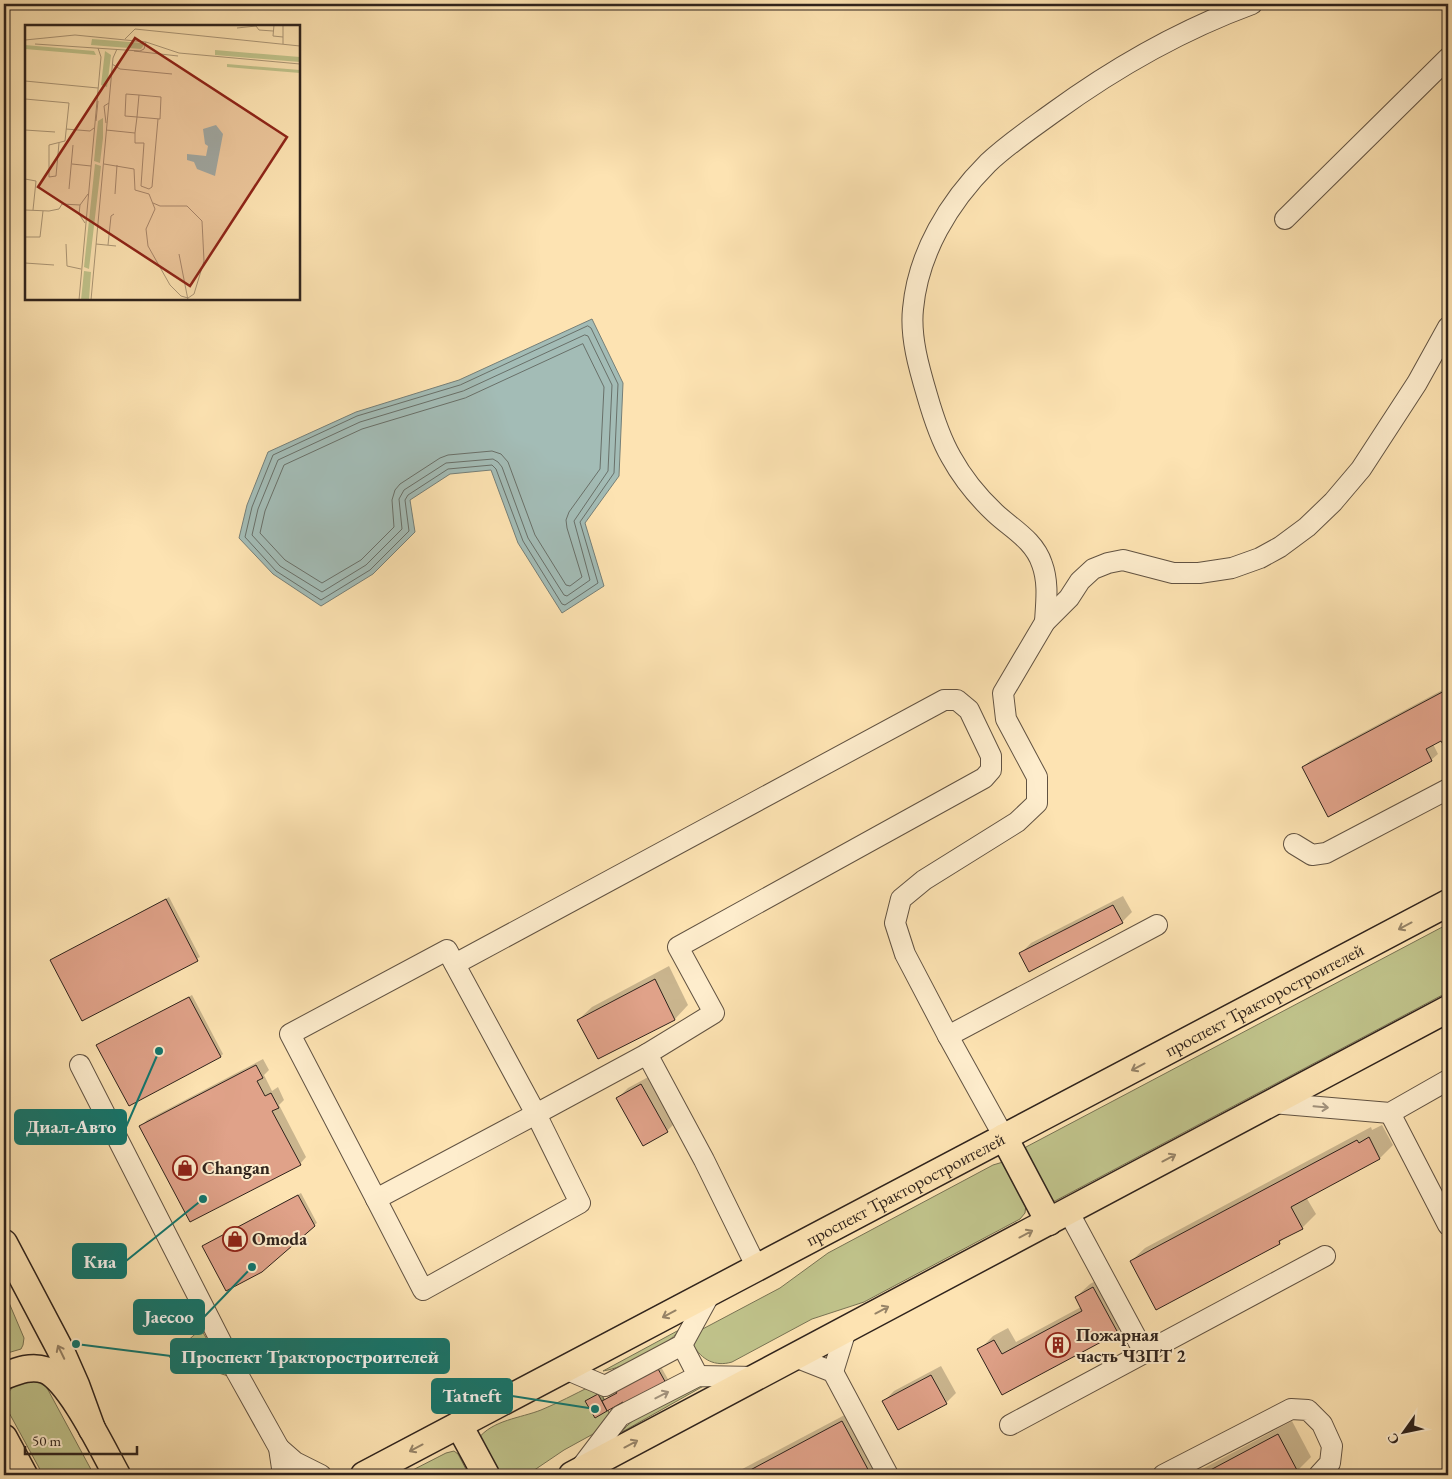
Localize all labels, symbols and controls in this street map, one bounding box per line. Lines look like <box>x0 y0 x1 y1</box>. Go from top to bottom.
inset map <box>25 25 300 300</box>
one-way arrow <box>1398 922 1413 931</box>
street label: проспект Тракторостроителей <box>1161 937 1368 1061</box>
one-way arrow <box>1130 1062 1145 1072</box>
one-way arrow <box>1312 1102 1328 1112</box>
callout: Диал-Авто <box>15 1110 126 1144</box>
text: Диал-Авто <box>26 1114 117 1139</box>
street label: проспект Тракторостроителей <box>802 1127 1009 1251</box>
one-way arrow <box>1162 1152 1176 1162</box>
shop icon: Changan <box>172 1155 198 1181</box>
place label: Changan <box>202 1156 270 1179</box>
shop icon: Omoda <box>222 1226 248 1252</box>
place label: Omoda <box>252 1227 307 1250</box>
one-way arrow <box>1018 1229 1033 1238</box>
callout: Киа <box>73 1244 126 1278</box>
text: Киа <box>84 1249 117 1274</box>
callout: Jaecoo <box>134 1300 204 1334</box>
text: Jaecoo <box>142 1304 194 1329</box>
one-way arrow <box>875 1305 890 1315</box>
one-way arrow <box>662 1310 677 1319</box>
place label: Пожарная часть ЧЗПТ 2 <box>1076 1323 1186 1367</box>
building icon: Пожарная часть ЧЗПТ 2 <box>1045 1332 1071 1358</box>
callout: Проспект Тракторостроителей <box>171 1339 449 1373</box>
one-way arrow <box>56 1344 66 1359</box>
text: Проспект Тракторостроителей <box>181 1344 439 1369</box>
callout: Tatneft <box>432 1379 512 1413</box>
text: Tatneft <box>442 1383 502 1408</box>
one-way arrow <box>654 1390 669 1399</box>
north arrow <box>1380 1406 1430 1456</box>
scale bar <box>25 1424 138 1456</box>
text: С <box>1383 1430 1403 1448</box>
text: 50 m <box>32 1431 61 1450</box>
one-way arrow <box>623 1439 638 1449</box>
one-way arrow <box>410 1443 424 1453</box>

